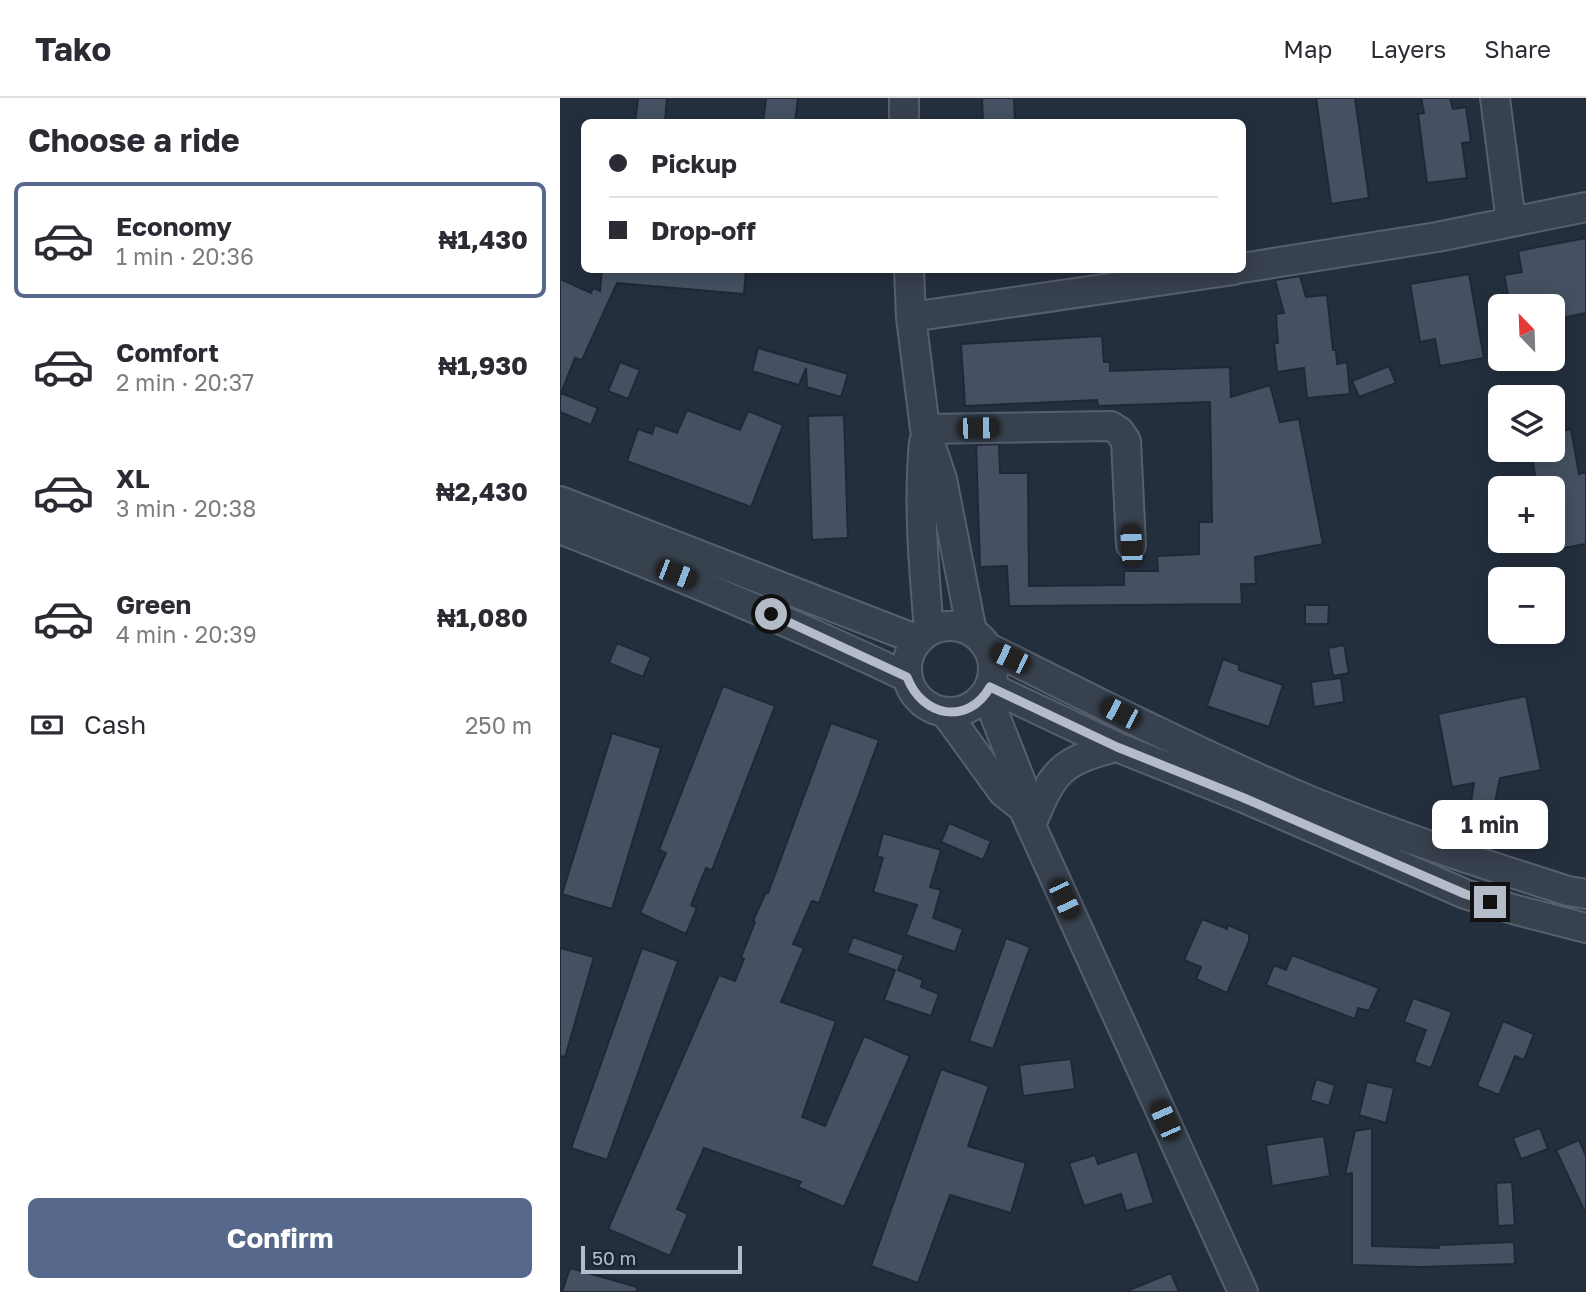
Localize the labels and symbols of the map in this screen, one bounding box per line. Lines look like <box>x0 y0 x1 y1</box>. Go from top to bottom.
north arrow <box>1488 294 1564 371</box>
car <box>957 417 1000 439</box>
car <box>1120 523 1143 567</box>
car <box>653 557 700 591</box>
route start <box>755 598 787 630</box>
car <box>987 639 1034 677</box>
car <box>1097 694 1144 732</box>
callout: 1 min <box>1432 800 1548 850</box>
car <box>1046 876 1083 922</box>
route end <box>1474 886 1506 918</box>
car <box>1147 1097 1184 1143</box>
scale bar <box>581 1243 742 1275</box>

